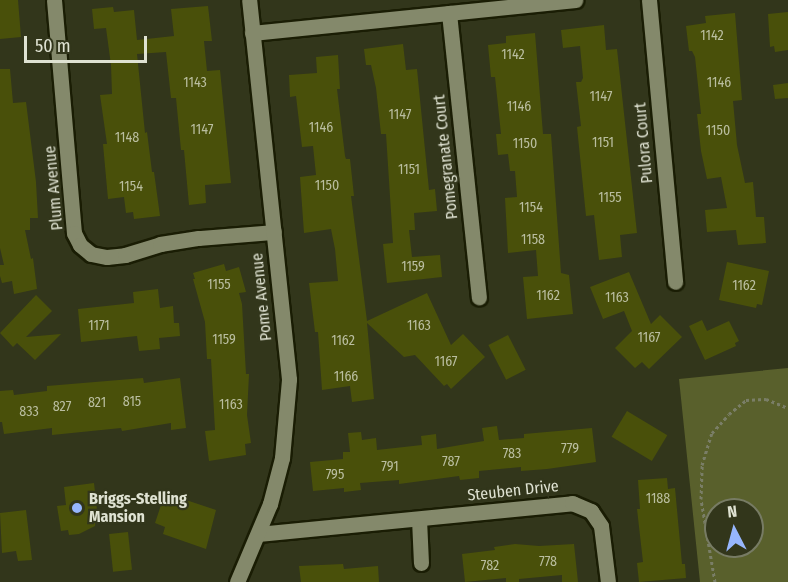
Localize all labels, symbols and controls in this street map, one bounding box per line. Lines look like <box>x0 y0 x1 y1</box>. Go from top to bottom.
scale bar <box>27 24 150 62</box>
house number: 1142 <box>700 28 724 44</box>
text: 50 m <box>35 35 71 57</box>
house number: 1142 <box>501 47 525 63</box>
house number: 1143 <box>183 75 207 91</box>
house number: 1146 <box>707 75 731 91</box>
house number: 1147 <box>590 89 612 105</box>
street label: Pomegranate Court <box>430 94 462 220</box>
house number: 1146 <box>507 99 531 115</box>
street label: Pulora Court <box>631 102 657 184</box>
house number: 1147 <box>389 107 411 123</box>
house number: 1146 <box>309 120 333 136</box>
house number: 1147 <box>191 122 213 138</box>
house number: 1150 <box>706 123 730 139</box>
house number: 1148 <box>115 130 139 146</box>
house number: 1151 <box>592 135 614 151</box>
house number: 1150 <box>513 136 537 152</box>
street label: Plum Avenue <box>41 145 67 231</box>
house number: 1151 <box>398 162 420 178</box>
house number: 1150 <box>315 178 339 194</box>
house number: 1154 <box>119 179 143 195</box>
house number: 1155 <box>598 190 622 206</box>
house number: 1154 <box>519 200 543 216</box>
house number: 1158 <box>521 232 545 248</box>
street label: Pome Avenue <box>248 252 276 342</box>
house number: 1159 <box>401 259 425 275</box>
house number: 1155 <box>207 277 231 293</box>
house number: 1162 <box>732 278 756 294</box>
house number: 1162 <box>536 288 560 304</box>
house number: 1163 <box>605 290 629 306</box>
house number: 1171 <box>88 318 110 334</box>
house number: 1163 <box>407 318 431 334</box>
house number: 1167 <box>637 330 661 346</box>
house number: 1159 <box>212 332 236 348</box>
house number: 1162 <box>331 333 355 349</box>
house number: 1167 <box>434 354 458 370</box>
house number: 1166 <box>334 369 358 385</box>
house number: 815 <box>123 394 141 410</box>
house number: 821 <box>88 395 106 411</box>
house number: 1163 <box>219 397 243 413</box>
house number: 827 <box>53 399 71 415</box>
house number: 833 <box>19 404 39 420</box>
house number: 779 <box>561 441 579 457</box>
house number: 783 <box>503 446 521 462</box>
house number: 787 <box>442 454 460 470</box>
house number: 791 <box>381 459 399 475</box>
house number: 795 <box>326 467 344 483</box>
street label: Steuben Drive <box>466 477 560 505</box>
place label: Briggs-Stelling Mansion <box>89 489 187 527</box>
house number: 1188 <box>646 491 670 507</box>
north arrow <box>704 498 764 558</box>
marker: Briggs-Stelling Mansion <box>70 501 84 515</box>
text: N <box>727 502 738 522</box>
house number: 778 <box>539 554 557 570</box>
house number: 782 <box>481 558 499 574</box>

